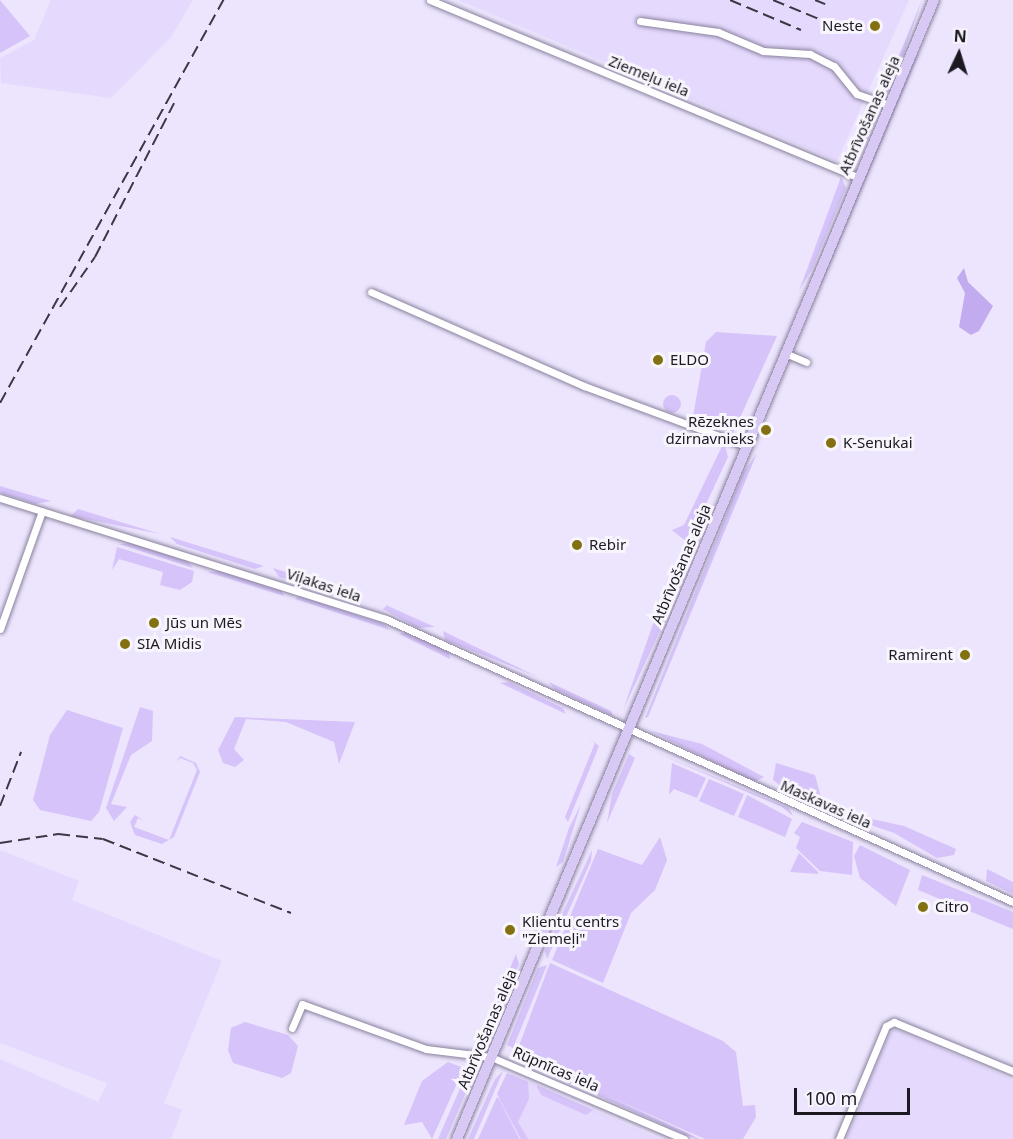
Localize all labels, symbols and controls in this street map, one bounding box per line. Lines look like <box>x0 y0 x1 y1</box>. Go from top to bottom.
place label: Neste <box>822 17 863 35</box>
marker: Neste <box>868 19 882 33</box>
north arrow <box>929 24 989 84</box>
text: N <box>953 25 968 47</box>
street label: Ziemeļu iela <box>606 52 692 100</box>
street label: Atbrīvošanas aleja <box>835 53 903 177</box>
place label: ELDO <box>670 351 709 369</box>
marker: ELDO <box>651 353 665 367</box>
place label: Rēzeknes dzirnavnieks <box>666 412 754 447</box>
marker: Rēzeknes dzirnavnieks <box>759 423 773 437</box>
place label: K-Senukai <box>843 434 913 452</box>
marker: K-Senukai <box>824 436 838 450</box>
street label: Atbrīvošanas aleja <box>648 501 714 627</box>
place label: Rebir <box>589 536 626 554</box>
marker: Rebir <box>570 538 584 552</box>
street label: Viļakas iela <box>284 565 364 605</box>
place label: Jūs un Mēs <box>166 614 242 632</box>
marker: Jūs un Mēs <box>147 616 161 630</box>
place label: SIA Midis <box>137 635 202 653</box>
marker: SIA Midis <box>118 637 132 651</box>
place label: Ramirent <box>888 646 953 664</box>
marker: Ramirent <box>958 648 972 662</box>
street label: Maskavas iela <box>778 776 874 832</box>
place label: Citro <box>935 898 969 916</box>
marker: Citro <box>916 900 930 914</box>
place label: Klientu centrs "Ziemeļi" <box>522 912 619 947</box>
marker: Klientu centrs "Ziemeļi" <box>503 923 517 937</box>
street label: Atbrīvošanas aleja <box>454 966 520 1092</box>
street label: Rūpnīcas iela <box>510 1043 602 1095</box>
scale bar <box>797 1076 912 1114</box>
text: 100 m <box>805 1086 857 1110</box>

